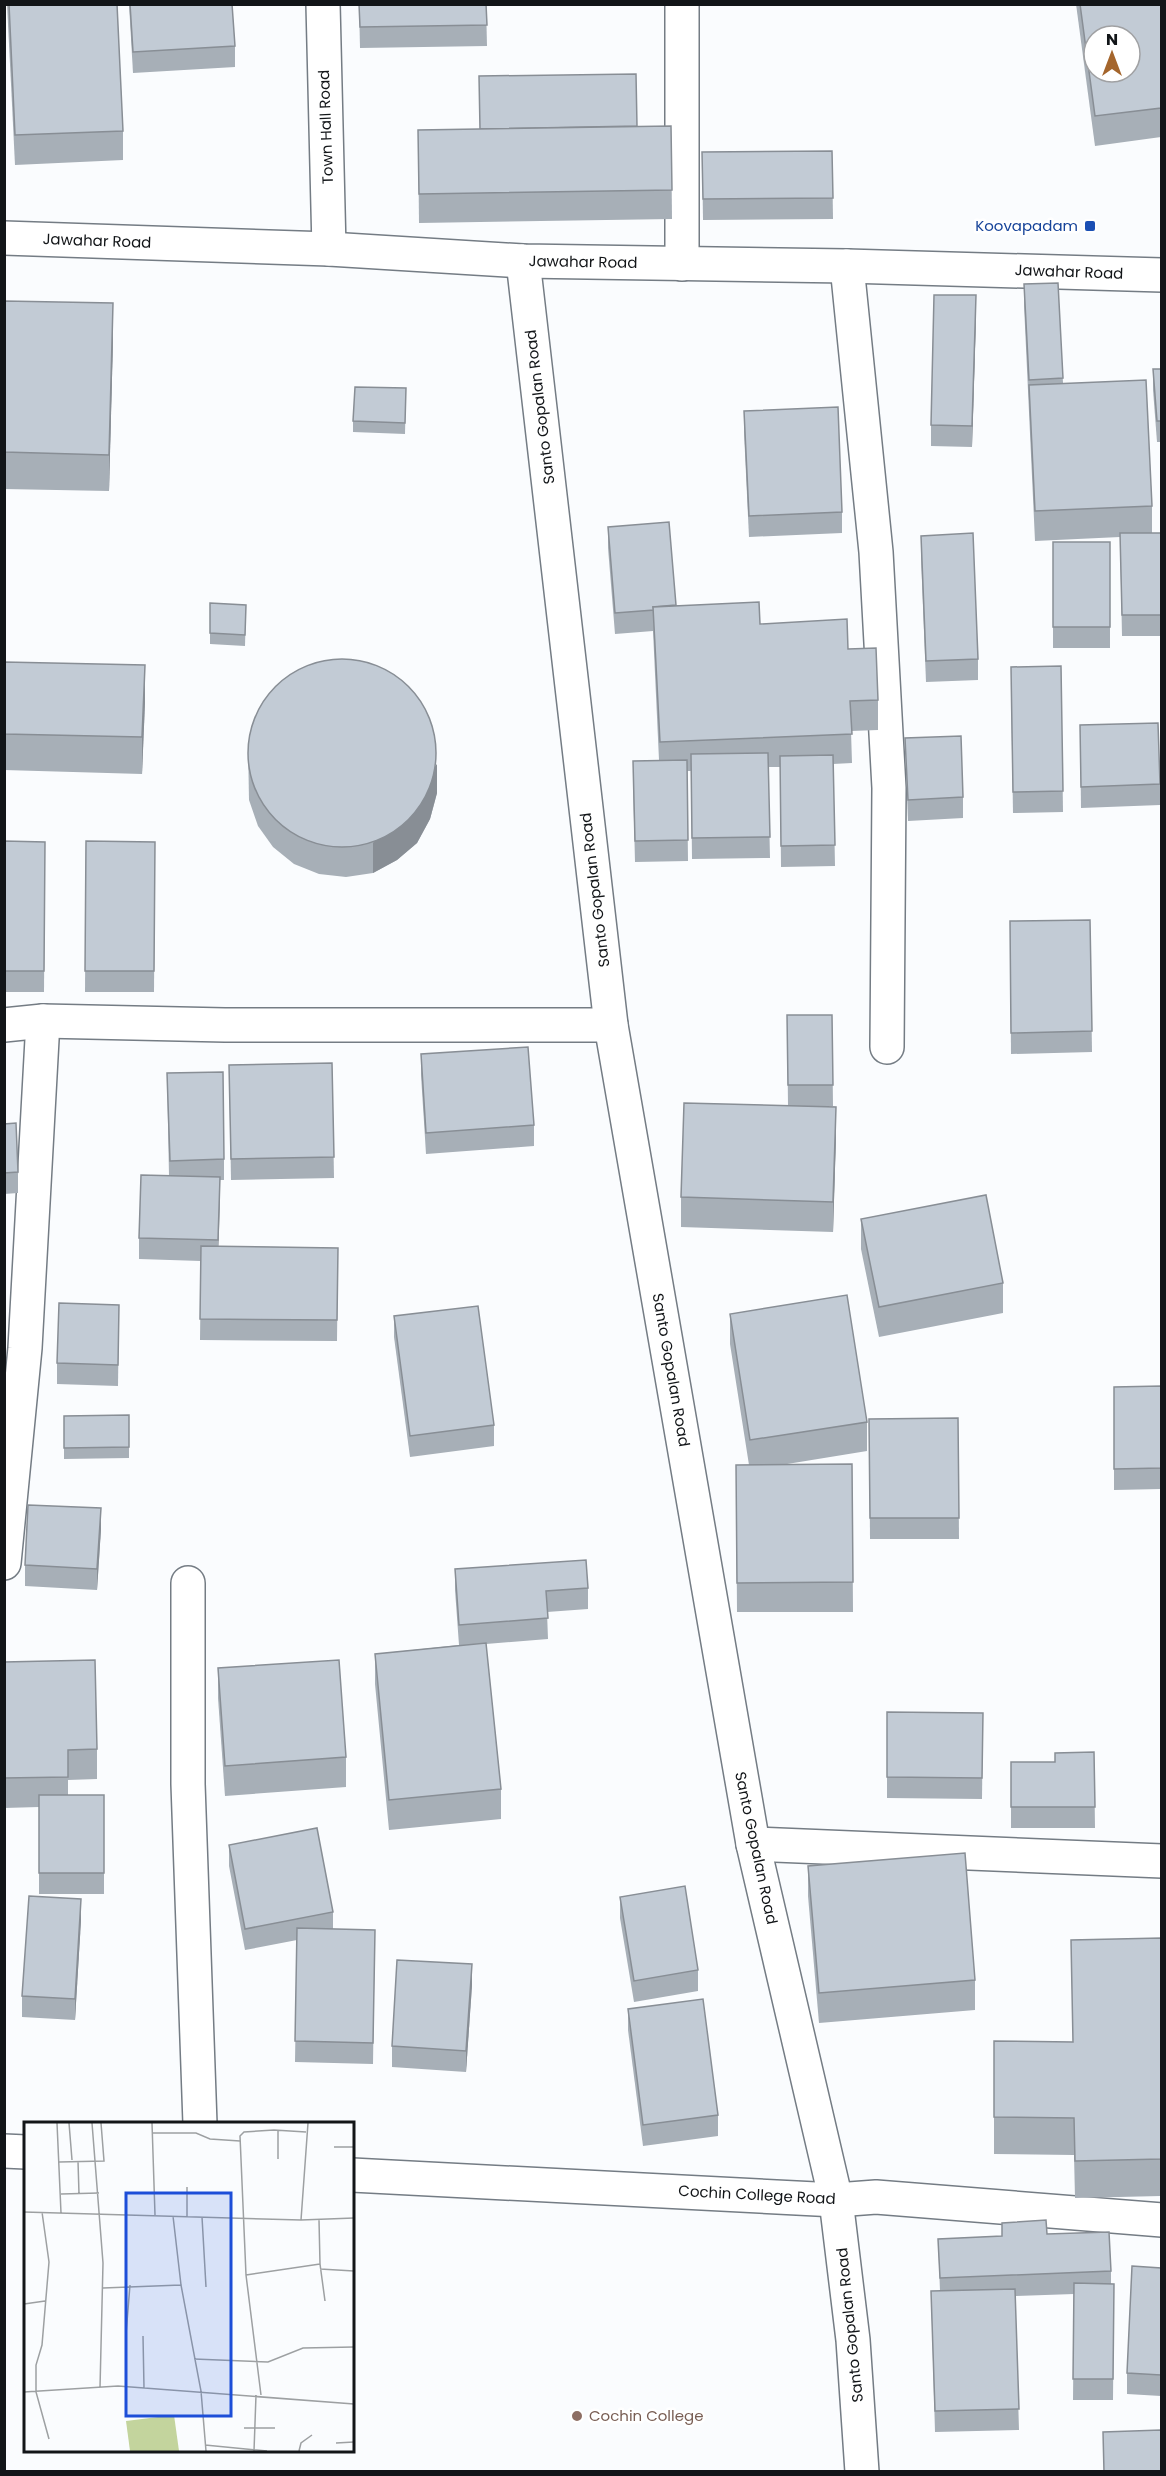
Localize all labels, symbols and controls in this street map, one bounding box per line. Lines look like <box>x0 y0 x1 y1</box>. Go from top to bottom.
north arrow <box>1082 24 1142 84</box>
text: N <box>1106 28 1118 51</box>
street label: Town Hall Road <box>313 69 338 185</box>
place label: Koovapadam <box>975 215 1078 236</box>
marker: Koovapadam <box>1083 219 1097 233</box>
street label: Jawahar Road <box>42 228 152 253</box>
street label: Jawahar Road <box>528 250 638 273</box>
street label: Jawahar Road <box>1014 259 1124 284</box>
street label: Santo Gopalan Road <box>520 329 559 486</box>
street label: Santo Gopalan Road <box>575 812 614 969</box>
street label: Santo Gopalan Road <box>648 1291 695 1448</box>
street label: Santo Gopalan Road <box>730 1770 783 1926</box>
inset map <box>24 2122 354 2452</box>
street label: Cochin College Road <box>678 2180 836 2209</box>
street label: Santo Gopalan Road <box>831 2247 868 2404</box>
place label: Cochin College <box>589 2405 703 2426</box>
marker: Cochin College <box>570 2409 584 2423</box>

